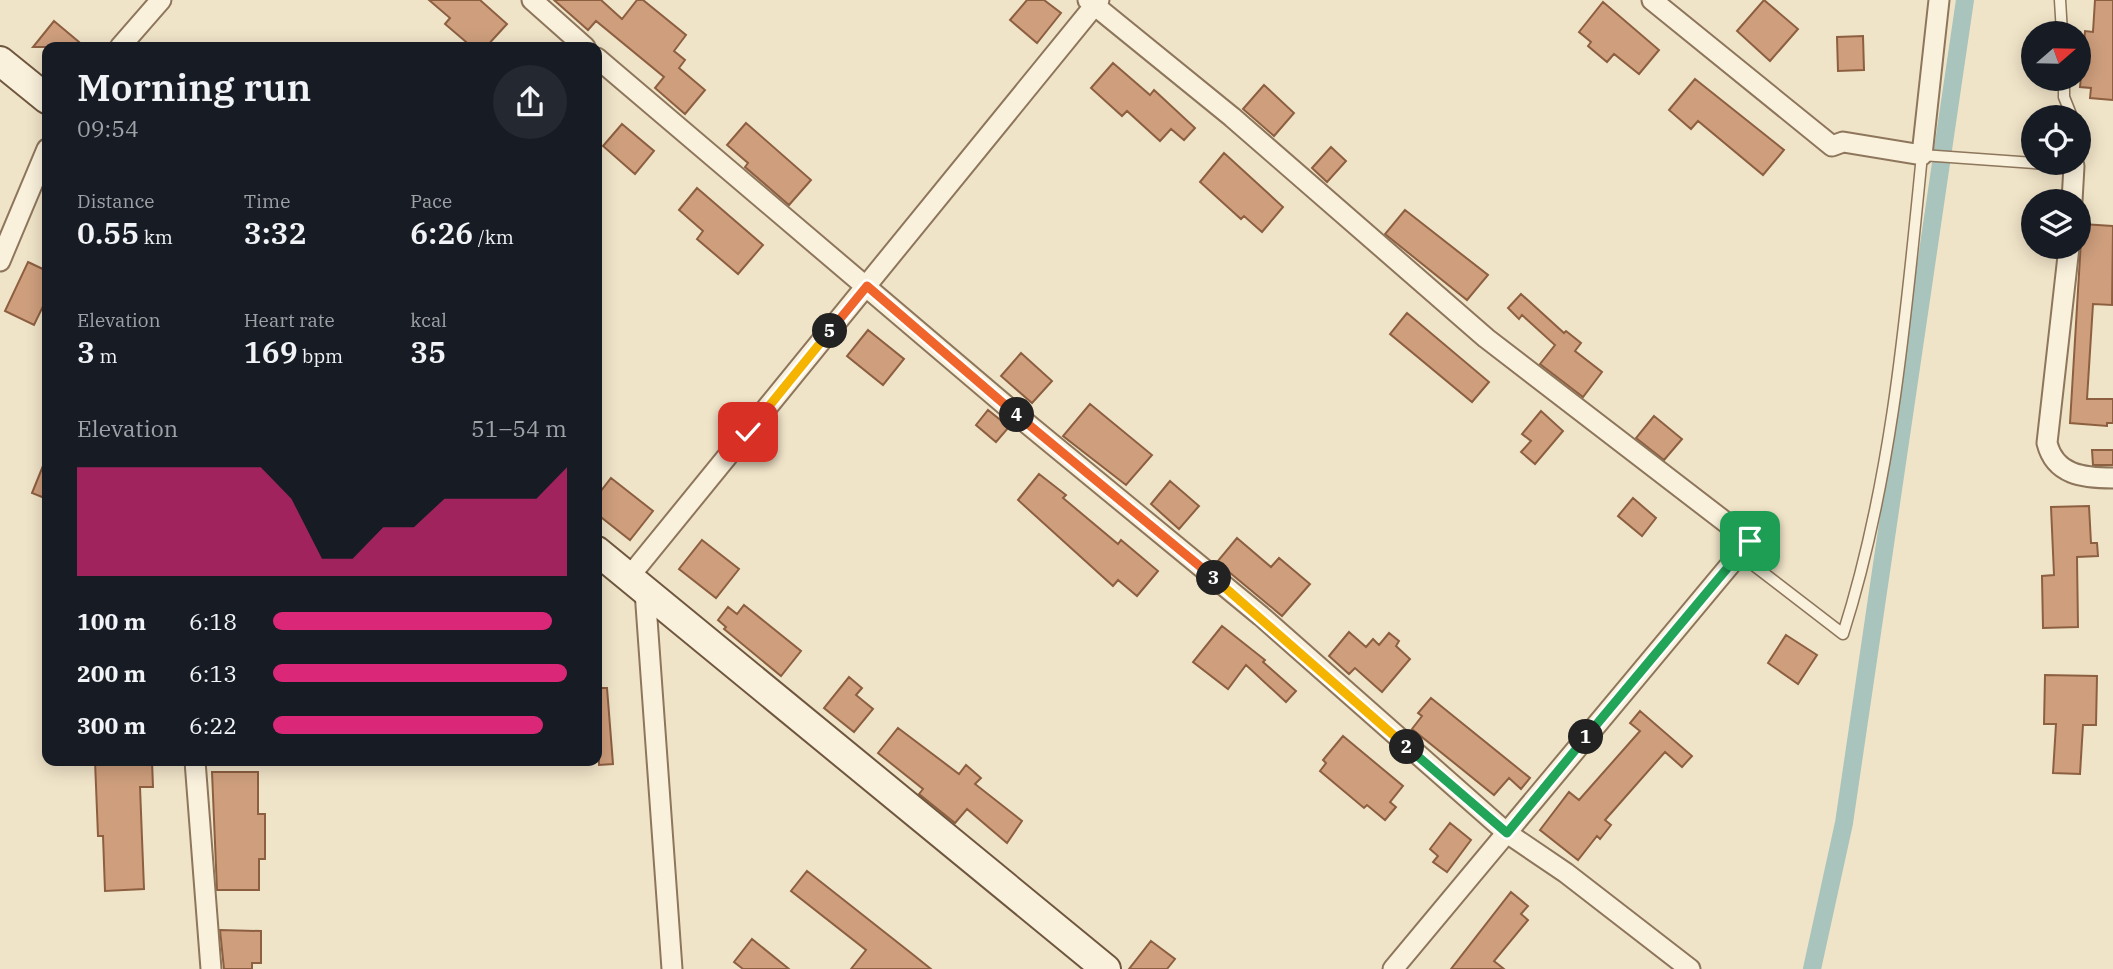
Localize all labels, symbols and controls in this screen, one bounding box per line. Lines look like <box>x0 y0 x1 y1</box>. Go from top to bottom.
north arrow <box>2021 21 2091 91</box>
map controls <box>2021 21 2091 259</box>
text: Morning run <box>77 62 311 111</box>
button: share <box>493 65 567 139</box>
button: locate <box>2021 105 2091 175</box>
text: 09:54 <box>77 113 139 143</box>
text: Distance <box>77 189 155 213</box>
text: Time <box>244 189 290 213</box>
text: Pace <box>410 189 452 213</box>
button: layers <box>2021 189 2091 259</box>
text: 0.55 <box>77 213 139 252</box>
text: 3:32 <box>244 213 307 252</box>
text: 6:26 <box>410 213 473 252</box>
text: km <box>139 225 173 249</box>
text: /km <box>473 225 514 249</box>
text: Elevation <box>77 308 161 332</box>
text: Heart rate <box>244 308 335 332</box>
text: kcal <box>410 308 447 332</box>
pin: 5 <box>812 314 848 348</box>
text: 5 <box>824 318 835 342</box>
text: 3 <box>77 332 95 371</box>
text: 169 <box>244 332 298 371</box>
text: 35 <box>410 332 446 371</box>
text: m <box>95 344 118 368</box>
text: bpm <box>298 344 343 368</box>
pin: 4 <box>1000 398 1034 432</box>
pin <box>718 402 778 462</box>
text: 4 <box>1011 402 1022 426</box>
text: Elevation <box>77 413 178 443</box>
text: 51–54 m <box>471 413 567 443</box>
icon: check <box>729 413 767 451</box>
pin <box>1720 511 1780 571</box>
icon: arrive <box>1731 522 1769 560</box>
pin: 3 <box>1196 560 1232 596</box>
text: 3 <box>1208 565 1219 589</box>
text: 100 m <box>77 606 146 636</box>
text: 6:18 <box>189 606 237 636</box>
text: 200 m <box>77 658 146 688</box>
text: 6:13 <box>189 658 237 688</box>
text: 300 m <box>77 710 146 740</box>
text: 6:22 <box>189 710 237 740</box>
pin: 1 <box>1568 720 1604 754</box>
text: 1 <box>1580 724 1591 748</box>
pin: 2 <box>1390 730 1424 764</box>
text: 2 <box>1401 734 1412 758</box>

